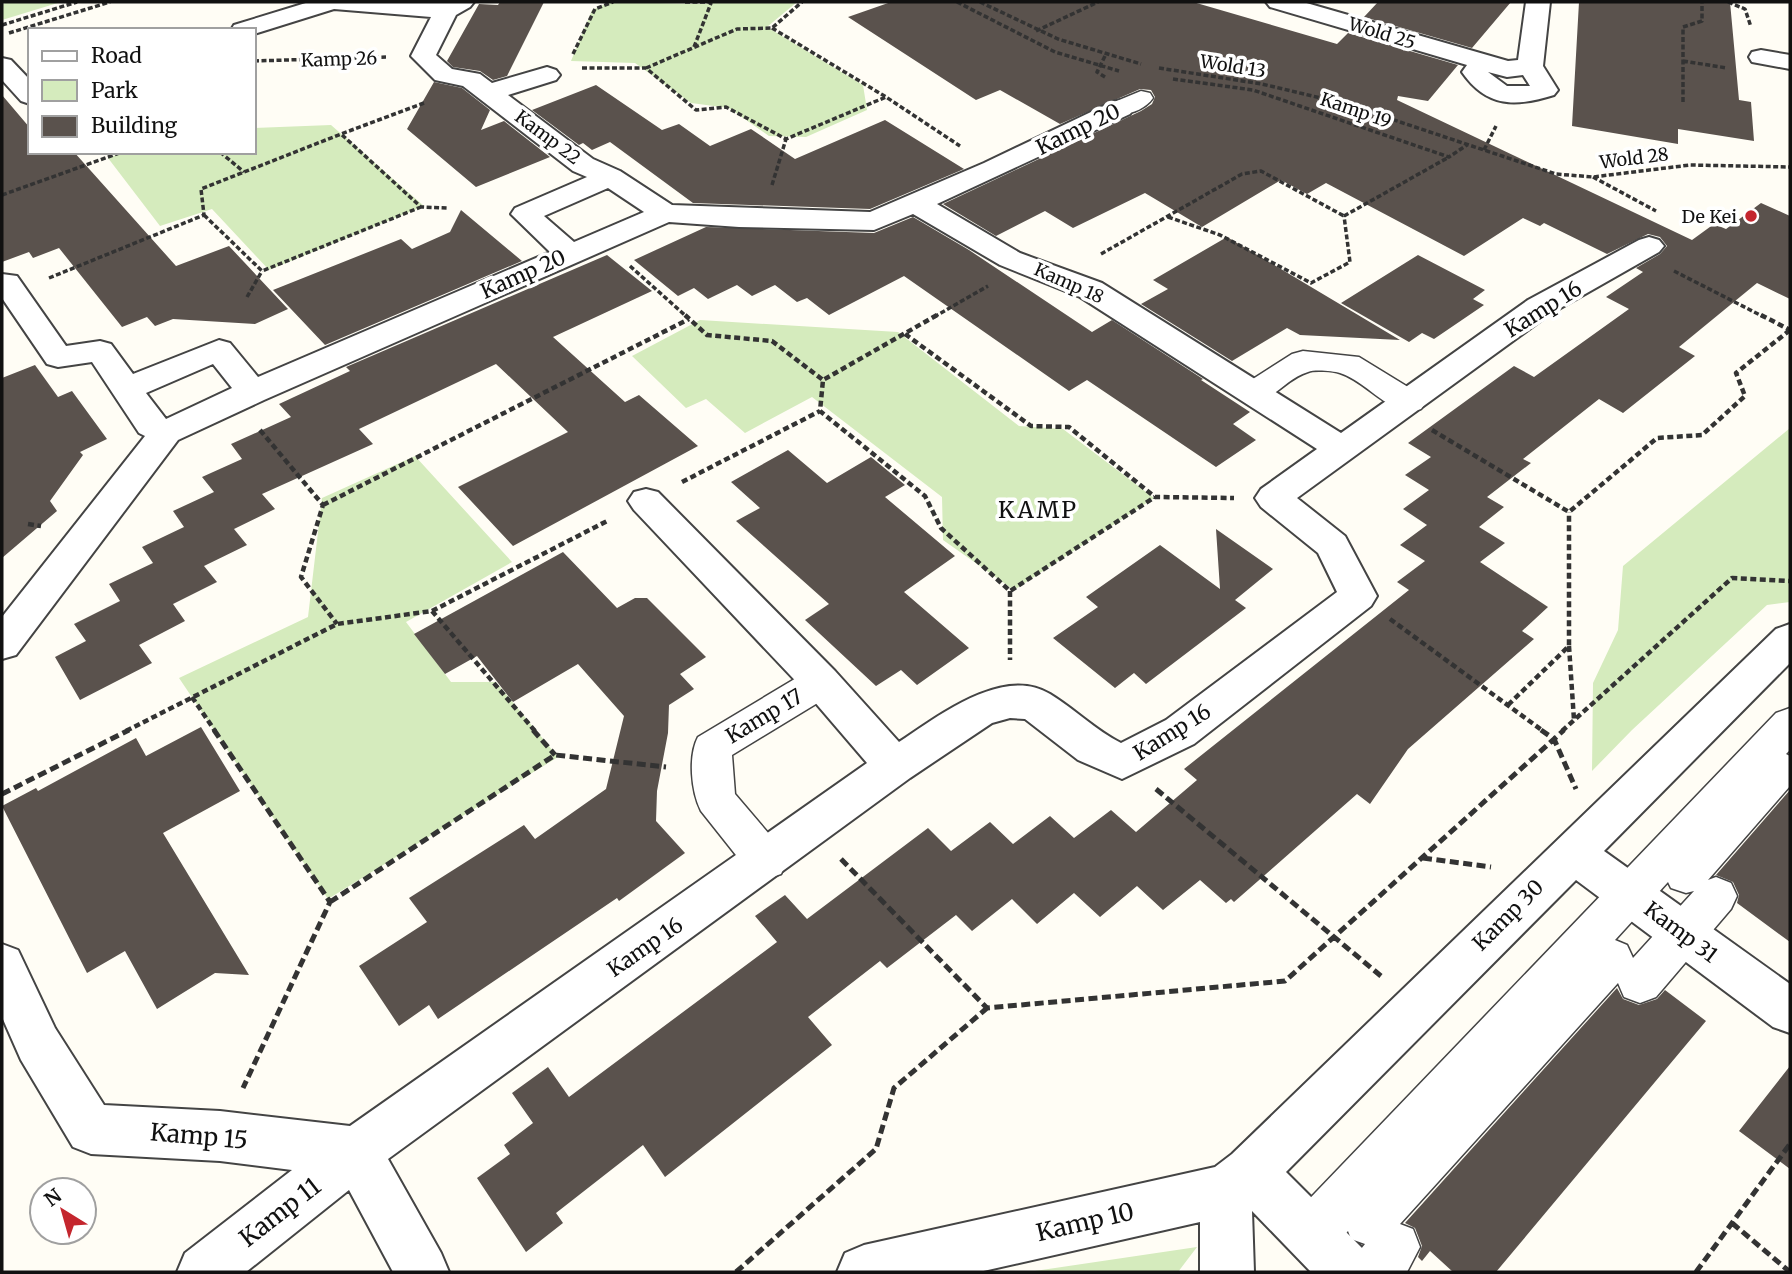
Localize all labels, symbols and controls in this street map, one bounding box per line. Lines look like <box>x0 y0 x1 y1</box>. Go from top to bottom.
street label: Wold 25 <box>1345 12 1418 54</box>
legend <box>28 28 256 154</box>
text: Road <box>91 42 142 69</box>
street label: Kamp 26 <box>300 46 378 72</box>
street label: Wold 13 <box>1198 49 1267 83</box>
text: Park <box>91 77 138 104</box>
street label: Kamp 19 <box>1317 87 1395 133</box>
street label: Kamp 20 <box>1032 97 1124 161</box>
street label: Kamp 22 <box>511 105 585 169</box>
text: Building <box>91 112 178 139</box>
street label: Wold 28 <box>1597 142 1670 174</box>
place label: De Kei <box>1682 205 1737 228</box>
marker: De Kei <box>1743 208 1759 224</box>
street label: Kamp 20 <box>476 243 570 305</box>
street label: Kamp 18 <box>1031 257 1107 309</box>
street label: Kamp 16 <box>1499 275 1587 343</box>
district label: KAMP <box>998 495 1078 524</box>
street label: Kamp 17 <box>721 683 807 749</box>
street label: Kamp 16 <box>1128 698 1216 766</box>
street label: Kamp 30 <box>1467 874 1549 956</box>
street label: Kamp 31 <box>1639 896 1723 968</box>
street label: Kamp 16 <box>602 911 688 983</box>
street label: Kamp 15 <box>149 1116 249 1156</box>
street label: Kamp 11 <box>233 1170 327 1253</box>
north arrow <box>28 1176 98 1246</box>
text: N <box>40 1183 66 1212</box>
street label: Kamp 10 <box>1033 1196 1137 1248</box>

